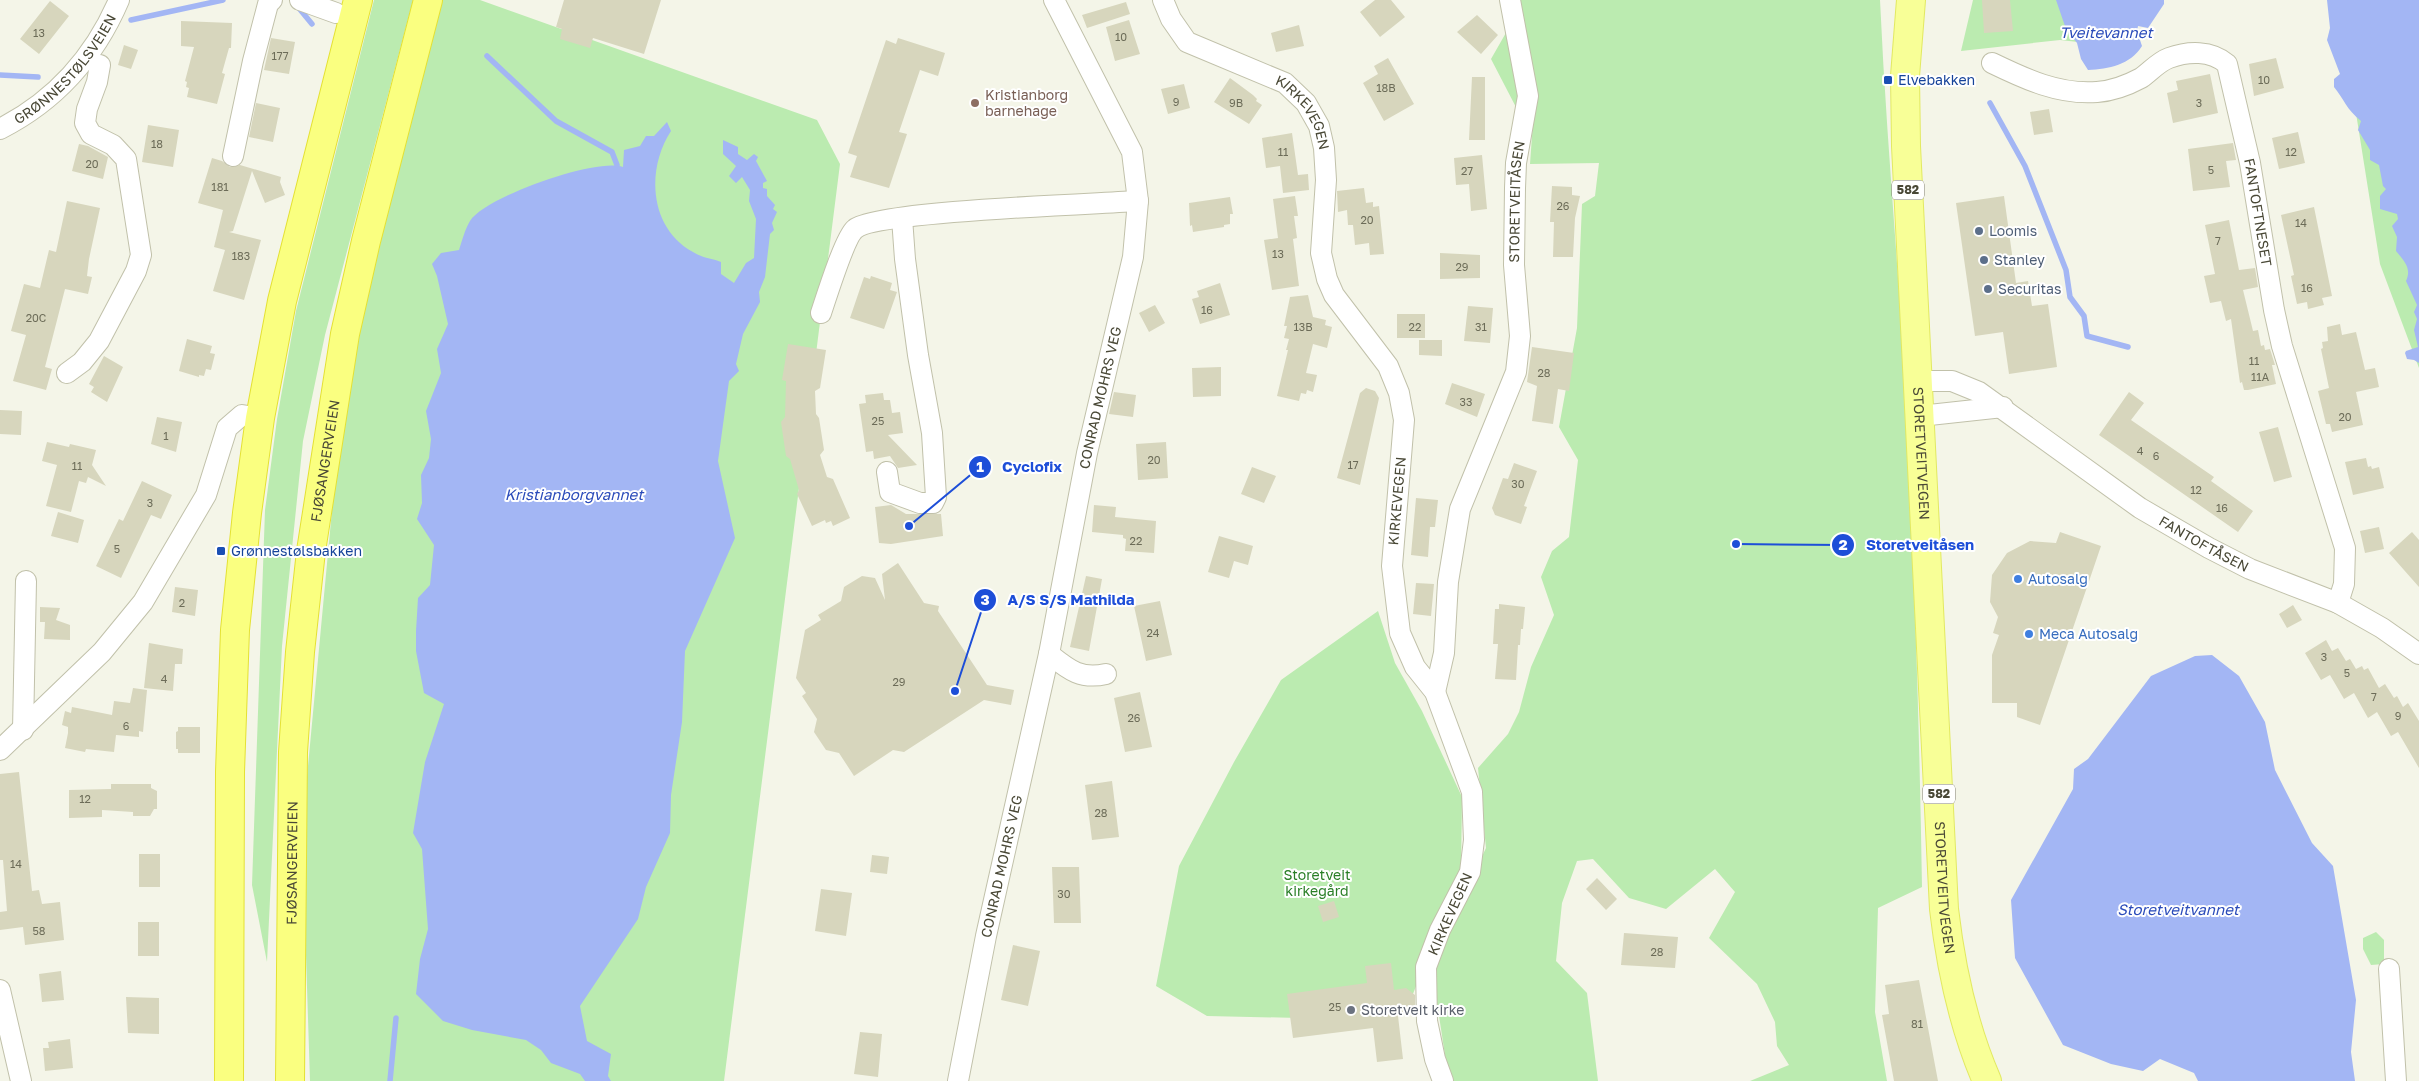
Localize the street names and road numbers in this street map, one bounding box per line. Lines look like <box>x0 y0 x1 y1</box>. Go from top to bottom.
street label: GRØNNESTØLSVEIEN <box>10 11 119 127</box>
street label: KIRKEVEGEN <box>1273 71 1333 151</box>
street label: STORETVEITÅSEN <box>1505 139 1528 263</box>
street label: FANTOFTNESET <box>2241 156 2276 268</box>
road number: 582 <box>1892 180 1924 200</box>
street label: CONRAD MOHRS VEG <box>1075 325 1124 470</box>
street label: STORETVEITVEGEN <box>1910 386 1934 520</box>
street label: FJØSANGERVEIEN <box>307 398 343 523</box>
street label: KIRKEVEGEN <box>1384 456 1409 546</box>
street label: FANTOFTÅSEN <box>2156 512 2252 575</box>
road number: 582 <box>1923 784 1955 804</box>
street label: CONRAD MOHRS VEG <box>977 793 1025 939</box>
street label: FJØSANGERVEIEN <box>282 801 301 925</box>
street label: STORETVEITVEGEN <box>1932 821 1959 955</box>
street label: KIRKEVEGEN <box>1424 870 1475 958</box>

